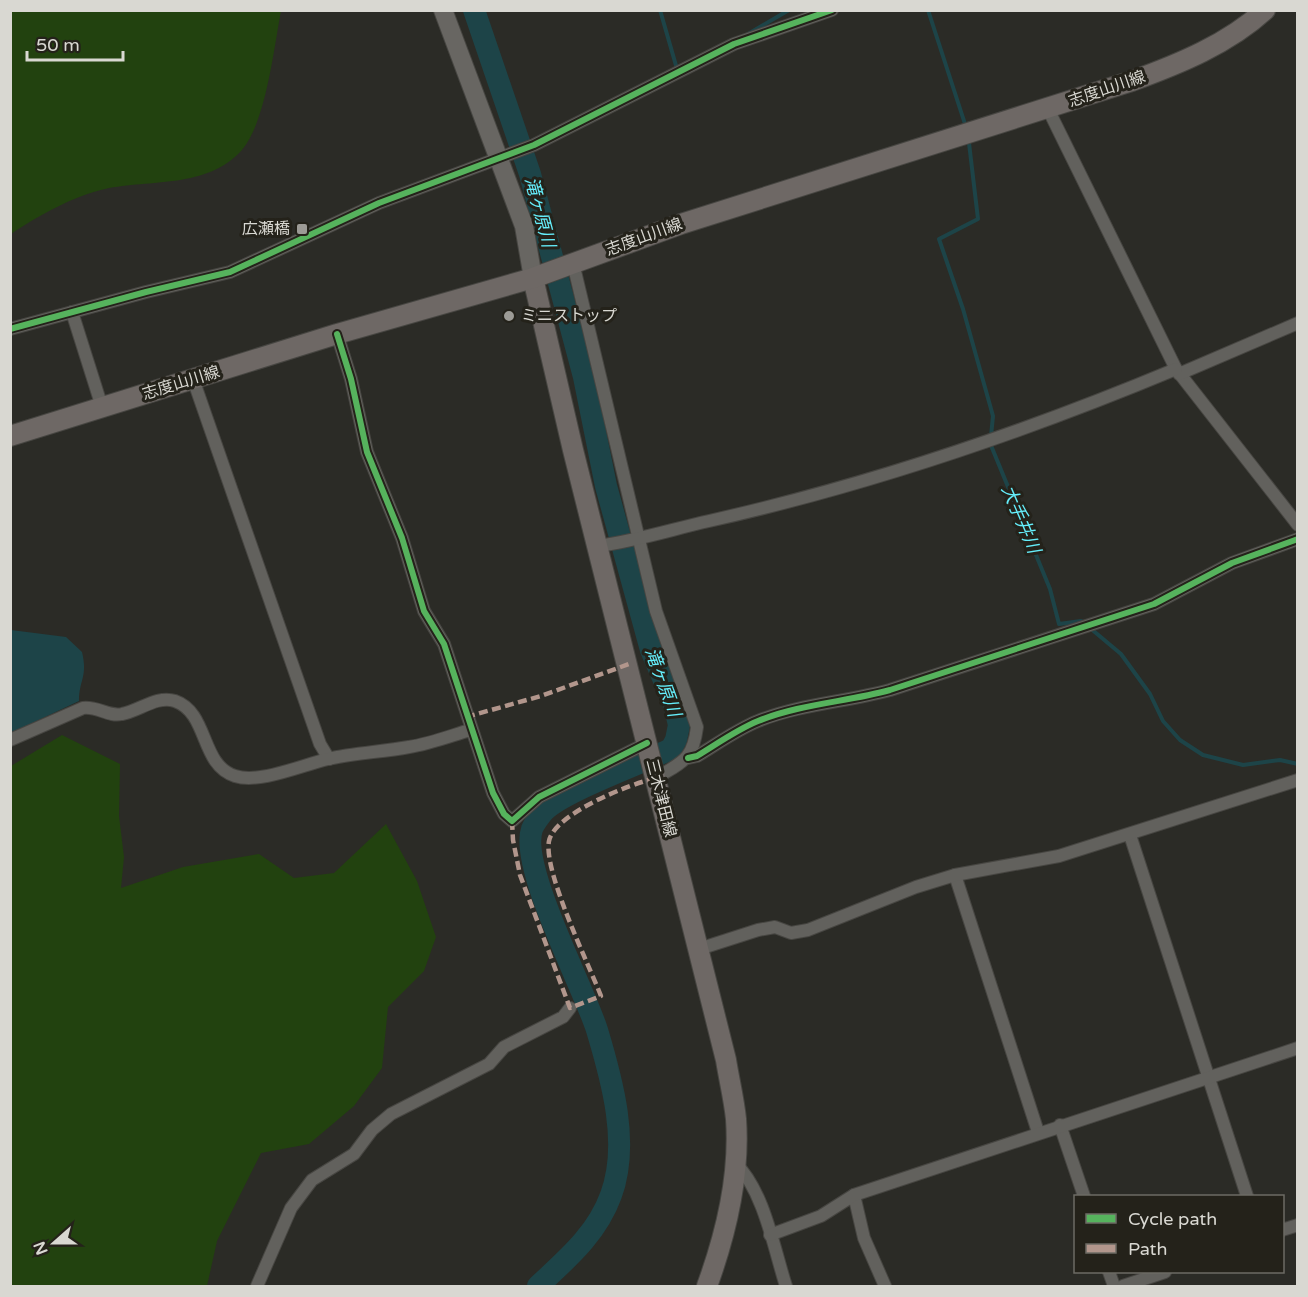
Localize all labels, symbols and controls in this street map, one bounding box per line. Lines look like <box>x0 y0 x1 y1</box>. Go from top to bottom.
scale bar <box>27 24 123 62</box>
text: 50 m <box>36 34 80 56</box>
street label: 志度山川線 <box>1066 67 1148 111</box>
water label: 滝ヶ原川 <box>520 174 560 252</box>
street label: 志度山川線 <box>603 214 685 260</box>
place label: 広瀬橋 <box>242 219 290 239</box>
marker: 広瀬橋 <box>295 222 309 236</box>
place label: ミニストップ <box>521 306 617 326</box>
marker: ミニストップ <box>502 309 516 323</box>
street label: 志度山川線 <box>140 362 222 404</box>
water label: 大手井川 <box>997 482 1046 558</box>
water label: 滝ヶ原川 <box>640 644 686 721</box>
street label: 三木津田線 <box>642 757 680 839</box>
legend <box>1074 1195 1284 1273</box>
text: Cycle path <box>1128 1208 1217 1230</box>
north arrow <box>24 1213 84 1273</box>
text: N <box>29 1238 53 1258</box>
text: Path <box>1128 1238 1167 1260</box>

